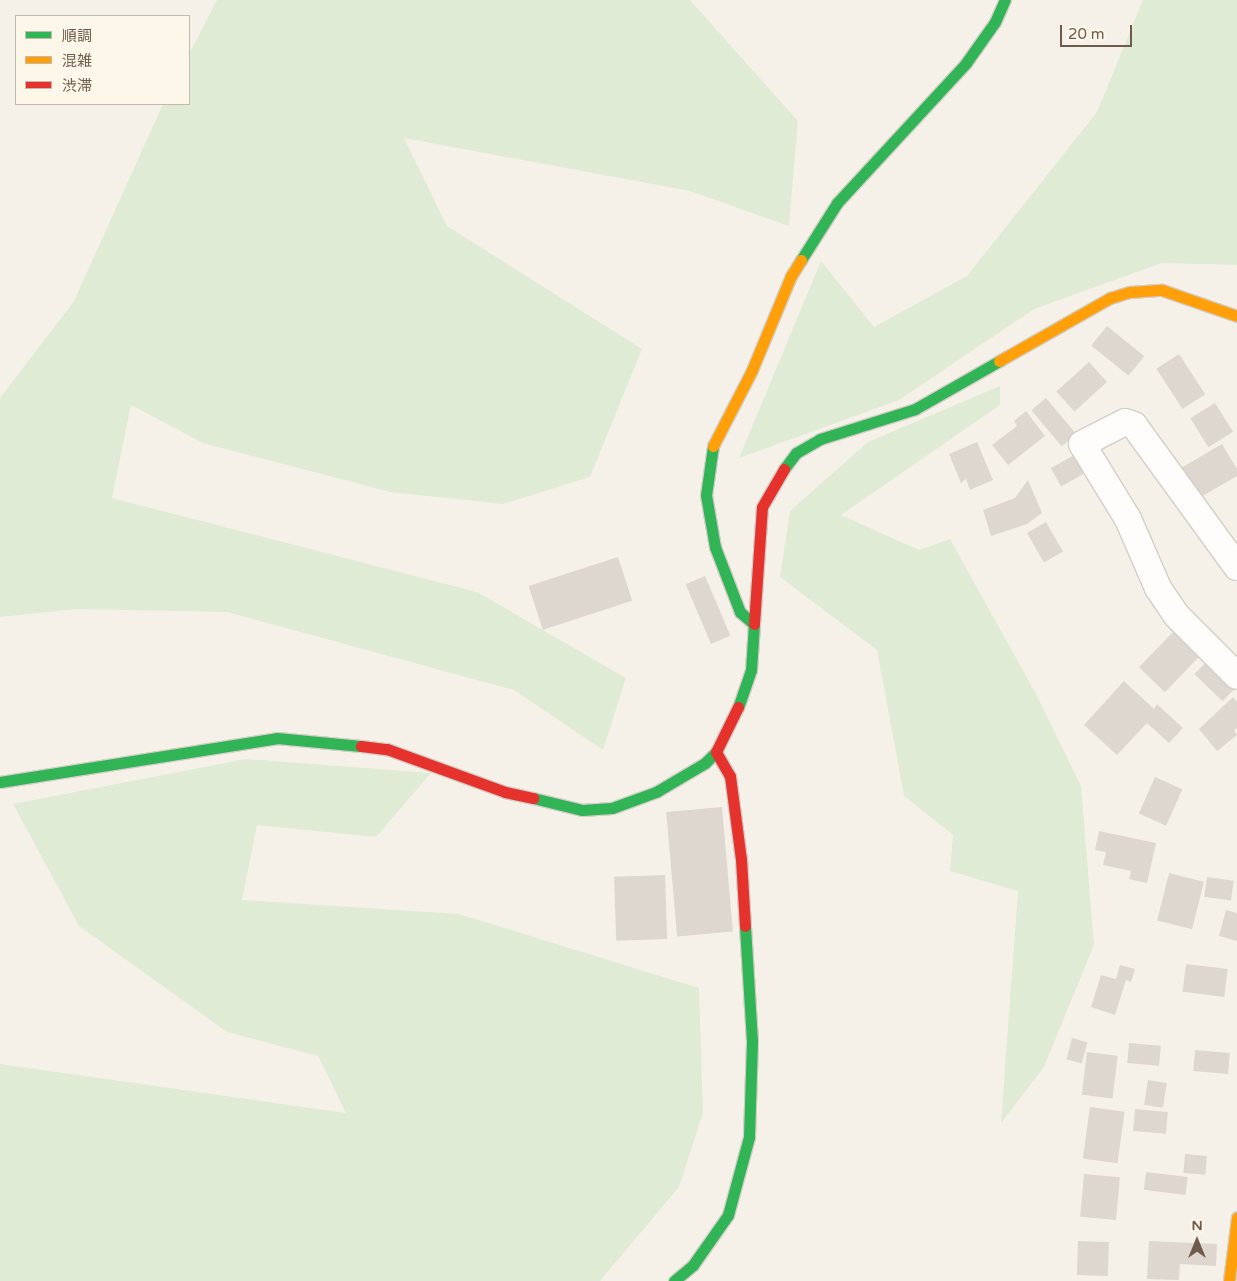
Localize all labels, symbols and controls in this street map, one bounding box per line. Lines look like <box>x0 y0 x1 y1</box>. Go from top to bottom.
legend <box>15 15 190 105</box>
scale bar <box>1062 15 1134 47</box>
text: 20 m <box>1068 25 1105 43</box>
text: 順調 <box>62 27 92 45</box>
text: 混雑 <box>62 52 92 70</box>
text: 渋滞 <box>62 77 92 95</box>
north arrow <box>1172 1216 1222 1266</box>
text: N <box>1191 1217 1203 1234</box>

